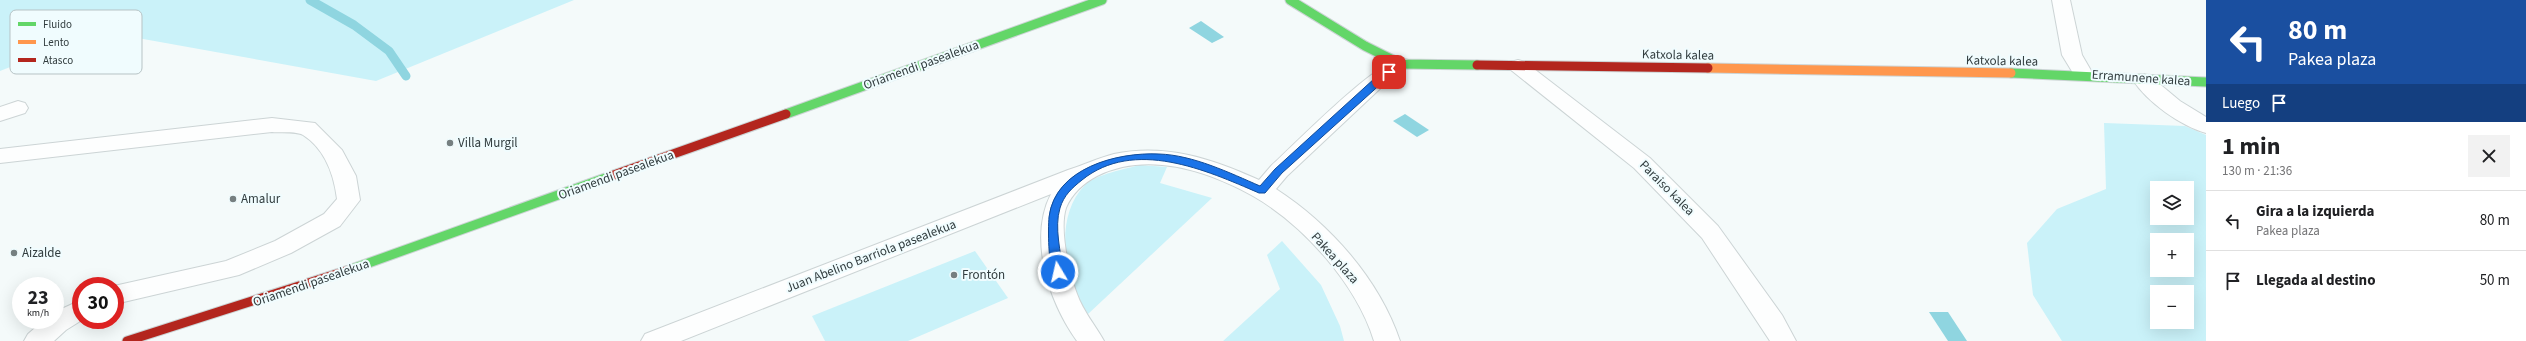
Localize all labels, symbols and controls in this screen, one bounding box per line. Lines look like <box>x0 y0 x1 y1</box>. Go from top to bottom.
legend <box>10 10 142 74</box>
text: 80 m <box>2288 10 2347 50</box>
icon: left <box>2222 16 2274 68</box>
text: Fluido <box>43 17 72 32</box>
text: Lento <box>43 35 69 50</box>
street label: Oriamendi pasealekua <box>861 36 981 94</box>
street label: Katxola kalea <box>1642 45 1714 65</box>
text: Pakea plaza <box>2288 47 2376 72</box>
street label: Katxola kalea <box>1966 51 2038 71</box>
text: Atasco <box>43 53 73 68</box>
pin <box>1372 55 1406 89</box>
icon: arrive <box>1378 61 1400 83</box>
street label: Erramunene kalea <box>2091 66 2191 90</box>
icon: arrive <box>2268 92 2290 114</box>
text: Luego <box>2222 93 2260 114</box>
text: 1 min <box>2222 129 2280 164</box>
place label: Villa Murgil <box>458 134 518 152</box>
button: close <box>2468 135 2510 177</box>
marker: Villa Murgil <box>445 138 455 148</box>
street label: Oriamendi pasealekua <box>556 146 676 204</box>
street label: Paraiso kalea <box>1635 156 1699 220</box>
text: 130 m · 21:36 <box>2222 162 2292 180</box>
map controls <box>2150 181 2194 329</box>
button: layers <box>2150 181 2194 225</box>
place label: Amalur <box>241 190 281 208</box>
marker: Amalur <box>228 194 238 204</box>
text: Gira a la izquierda <box>2256 201 2375 222</box>
icon: left <box>2222 210 2244 232</box>
text: 80 m <box>2480 210 2510 231</box>
street label: Juan Abelino Barriola pasealekua <box>783 215 959 297</box>
text: Pakea plaza <box>2256 222 2320 240</box>
street label: Pakea plaza <box>1307 228 1363 288</box>
button: + <box>2150 233 2194 277</box>
place label: Aizalde <box>22 244 61 262</box>
marker: Aizalde <box>9 248 19 258</box>
position arrow <box>1037 251 1079 293</box>
street label: Oriamendi pasealekua <box>251 255 371 311</box>
place label: Frontón <box>962 266 1005 284</box>
marker: Frontón <box>949 270 959 280</box>
icon: arrive <box>2222 270 2244 292</box>
text: Llegada al destino <box>2256 270 2376 291</box>
text: 50 m <box>2480 270 2510 291</box>
speed limit sign: 30 <box>72 277 124 329</box>
text: 23 <box>27 284 49 312</box>
button: − <box>2150 285 2194 329</box>
text: km/h <box>27 306 49 320</box>

